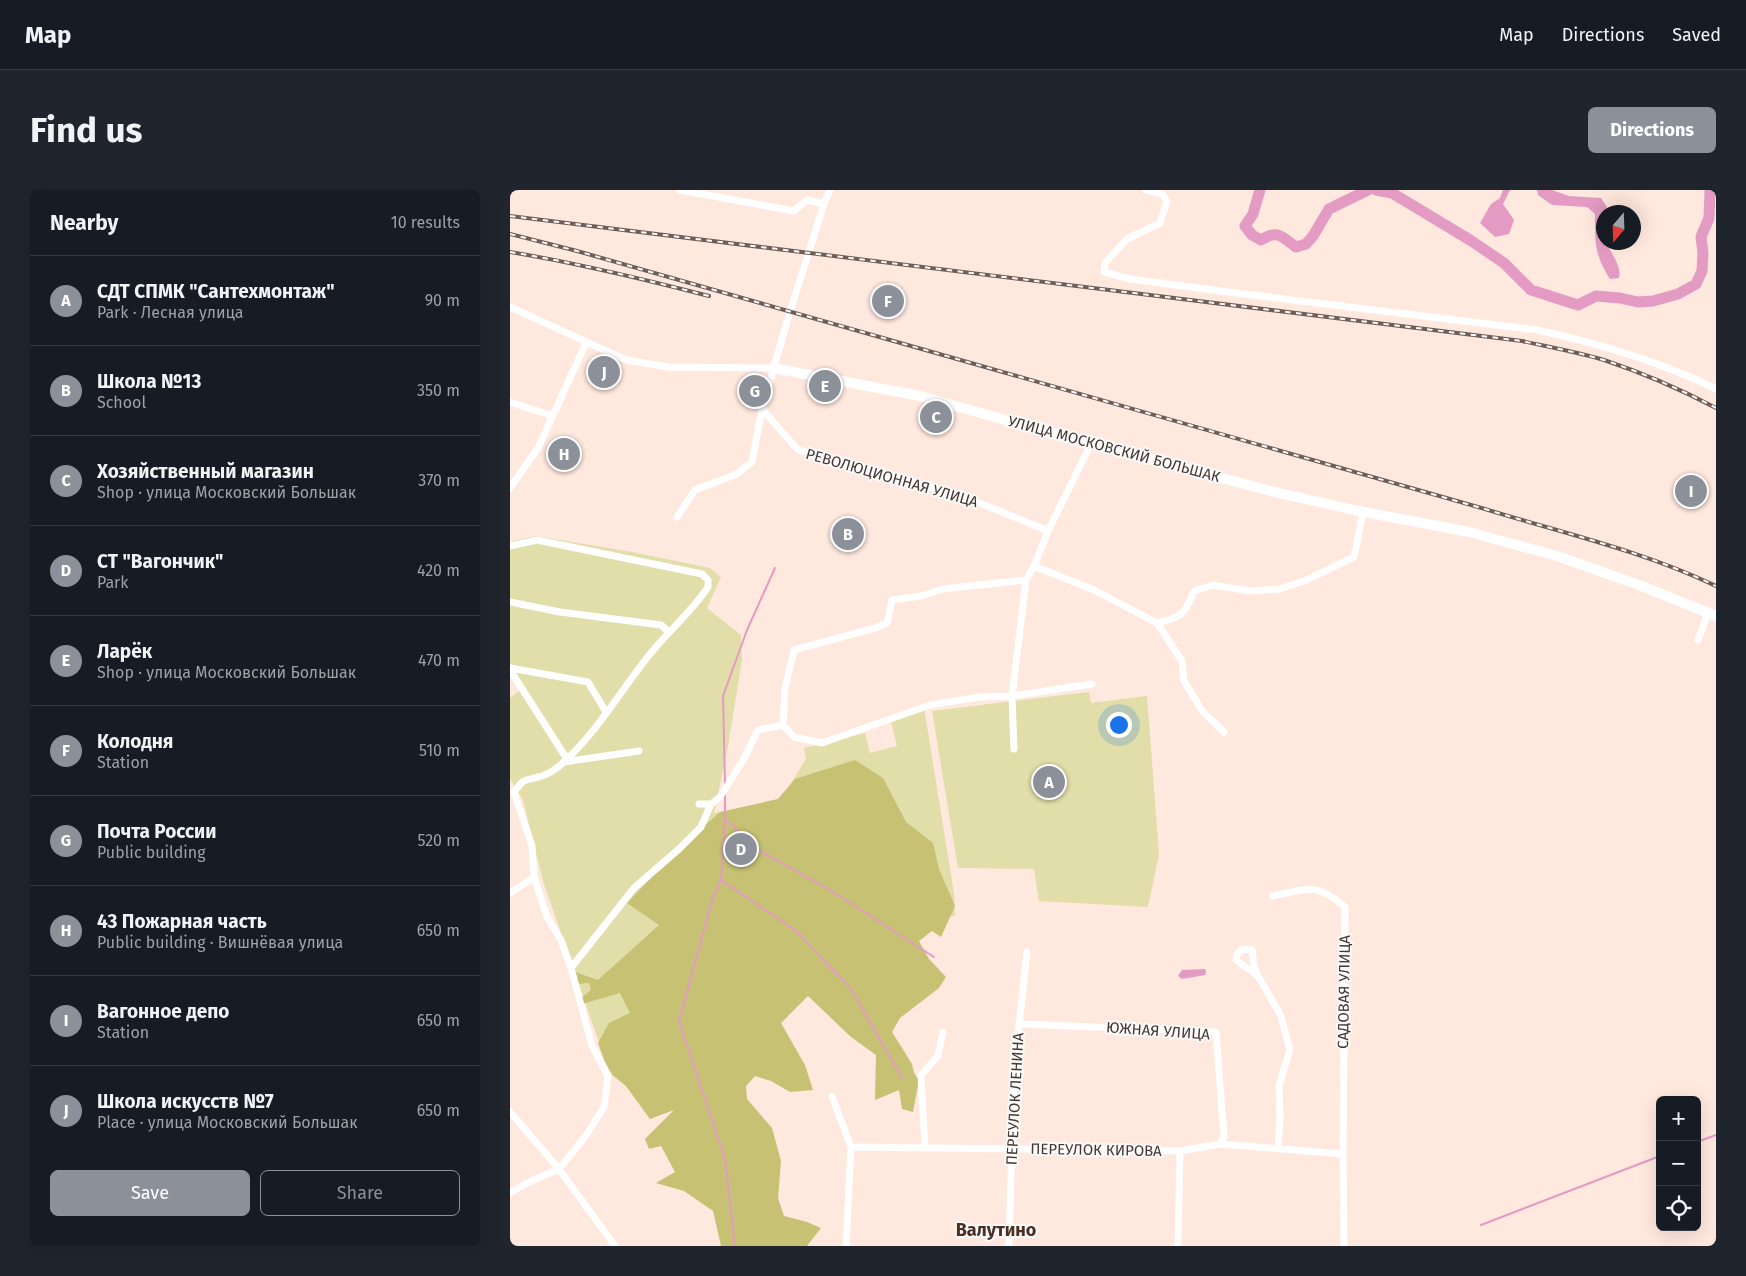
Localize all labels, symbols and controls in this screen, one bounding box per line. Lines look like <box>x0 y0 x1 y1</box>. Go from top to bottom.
text: Map <box>25 21 71 49</box>
text: Map <box>1499 24 1534 46</box>
text: Directions <box>1562 24 1644 46</box>
text: Saved <box>1672 24 1721 46</box>
button: Directions <box>1588 107 1716 153</box>
text: Find us <box>30 109 142 151</box>
north arrow <box>1596 205 1641 250</box>
text: Nearby <box>50 210 118 236</box>
text: 10 results <box>391 213 460 232</box>
text: СДТ СПМК "Сантехмонтаж" <box>97 280 335 303</box>
pin: F <box>872 282 904 320</box>
text: A <box>61 291 71 310</box>
text: 90 m <box>425 291 460 310</box>
text: Park · Лесная улица <box>97 303 244 322</box>
pin: J <box>588 353 620 391</box>
pin: E <box>809 367 841 405</box>
text: Школа №13 <box>97 370 201 393</box>
pin: G <box>739 372 771 410</box>
text: B <box>61 381 71 400</box>
text: 350 m <box>417 381 460 400</box>
text: School <box>97 393 146 412</box>
pin: C <box>920 398 952 436</box>
street label: УЛИЦА МОСКОВСКИЙ БОЛЬШАК <box>1006 412 1222 486</box>
pin: H <box>548 435 580 473</box>
street label: РЕВОЛЮЦИОННАЯ УЛИЦА <box>804 445 981 511</box>
text: Хозяйственный магазин <box>97 460 314 483</box>
text: C <box>61 471 71 490</box>
text: 370 m <box>418 471 460 490</box>
pin: I <box>1675 472 1707 510</box>
text: Shop · улица Московский Большак <box>97 483 356 502</box>
pin: B <box>832 515 864 553</box>
text: СТ "Вагончик" <box>97 550 223 573</box>
text: D <box>61 561 71 580</box>
text: 420 m <box>417 561 460 580</box>
text: Park <box>97 573 129 592</box>
text: Ларёк <box>97 640 152 663</box>
text: E <box>62 651 70 670</box>
text: 470 m <box>418 651 460 670</box>
text: Shop · улица Московский Большак <box>97 663 356 682</box>
your location <box>1106 712 1132 738</box>
text: Колодня <box>97 730 173 753</box>
text: F <box>62 741 70 760</box>
text: 510 m <box>419 741 460 760</box>
text: Station <box>97 753 149 772</box>
pin: A <box>1033 763 1065 801</box>
text: Почта России <box>97 820 217 843</box>
pin: D <box>725 830 757 868</box>
text: G <box>61 831 71 850</box>
text: 520 m <box>417 831 460 850</box>
text: Public building <box>97 843 205 862</box>
text: 43 Пожарная часть <box>97 910 267 933</box>
text: H <box>61 921 71 940</box>
text: 650 m <box>417 921 460 940</box>
text: Public building · Вишнёвая улица <box>97 933 343 952</box>
street label: САДОВАЯ УЛИЦА <box>1334 935 1354 1049</box>
text: Вагонное депо <box>97 1000 229 1023</box>
text: I <box>64 1011 68 1030</box>
text: 650 m <box>417 1011 460 1030</box>
street label: ЮЖНАЯ УЛИЦА <box>1106 1018 1211 1044</box>
text: Station <box>97 1023 149 1042</box>
street label: ПЕРЕУЛОК ЛЕНИНА <box>1003 1032 1027 1166</box>
text: Школа искусств №7 <box>97 1090 274 1113</box>
map controls <box>1656 1096 1701 1231</box>
button: + <box>1656 1096 1701 1141</box>
text: J <box>63 1101 69 1120</box>
text: 650 m <box>417 1101 460 1120</box>
text: Place · улица Московский Большак <box>97 1113 358 1132</box>
street label: ПЕРЕУЛОК КИРОВА <box>1030 1140 1162 1160</box>
button: − <box>1656 1141 1701 1186</box>
button: Save <box>50 1170 250 1216</box>
button: Share <box>260 1170 460 1216</box>
button: locate <box>1656 1186 1701 1231</box>
district label: Валутино <box>956 1219 1036 1241</box>

